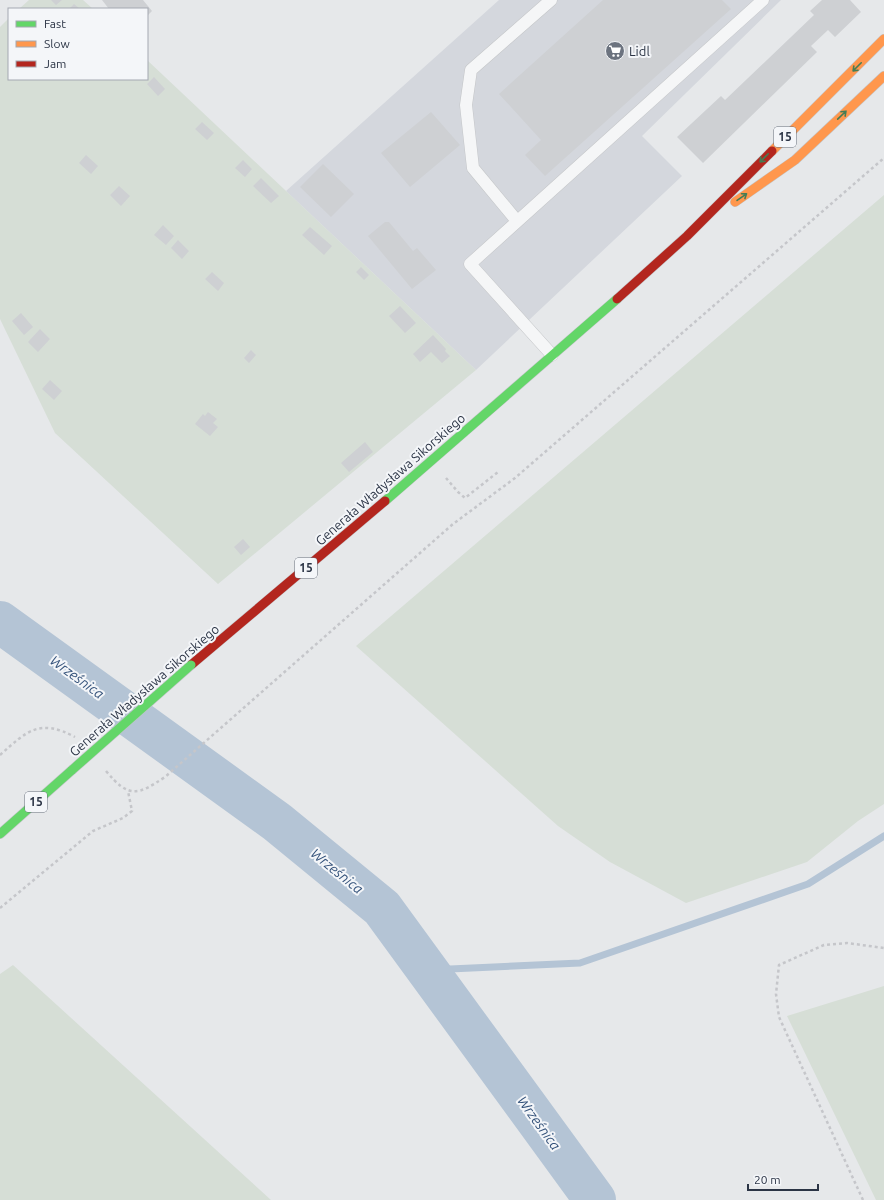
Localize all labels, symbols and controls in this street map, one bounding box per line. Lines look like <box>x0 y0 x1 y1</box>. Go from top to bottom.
legend <box>8 8 148 80</box>
text: Fast <box>44 17 66 30</box>
text: Slow <box>44 37 70 50</box>
supermarket icon: Lidl <box>604 40 626 62</box>
place label: Lidl <box>629 44 650 58</box>
text: Jam <box>44 57 66 70</box>
one-way arrow <box>852 62 862 72</box>
one-way arrow <box>837 111 847 120</box>
road number: 15 <box>774 127 796 147</box>
one-way arrow <box>759 153 769 163</box>
one-way arrow <box>736 193 747 202</box>
street label: Generała Władysława Sikorskiego <box>313 410 467 548</box>
road number: 15 <box>295 558 317 578</box>
street label: Generała Władysława Sikorskiego <box>67 621 221 759</box>
water label: Wrześnica <box>47 652 107 702</box>
road number: 15 <box>25 792 47 812</box>
water label: Wrześnica <box>308 845 367 897</box>
water label: Wrześnica <box>514 1093 564 1153</box>
scale bar <box>748 1166 818 1192</box>
text: 20 m <box>754 1173 781 1186</box>

